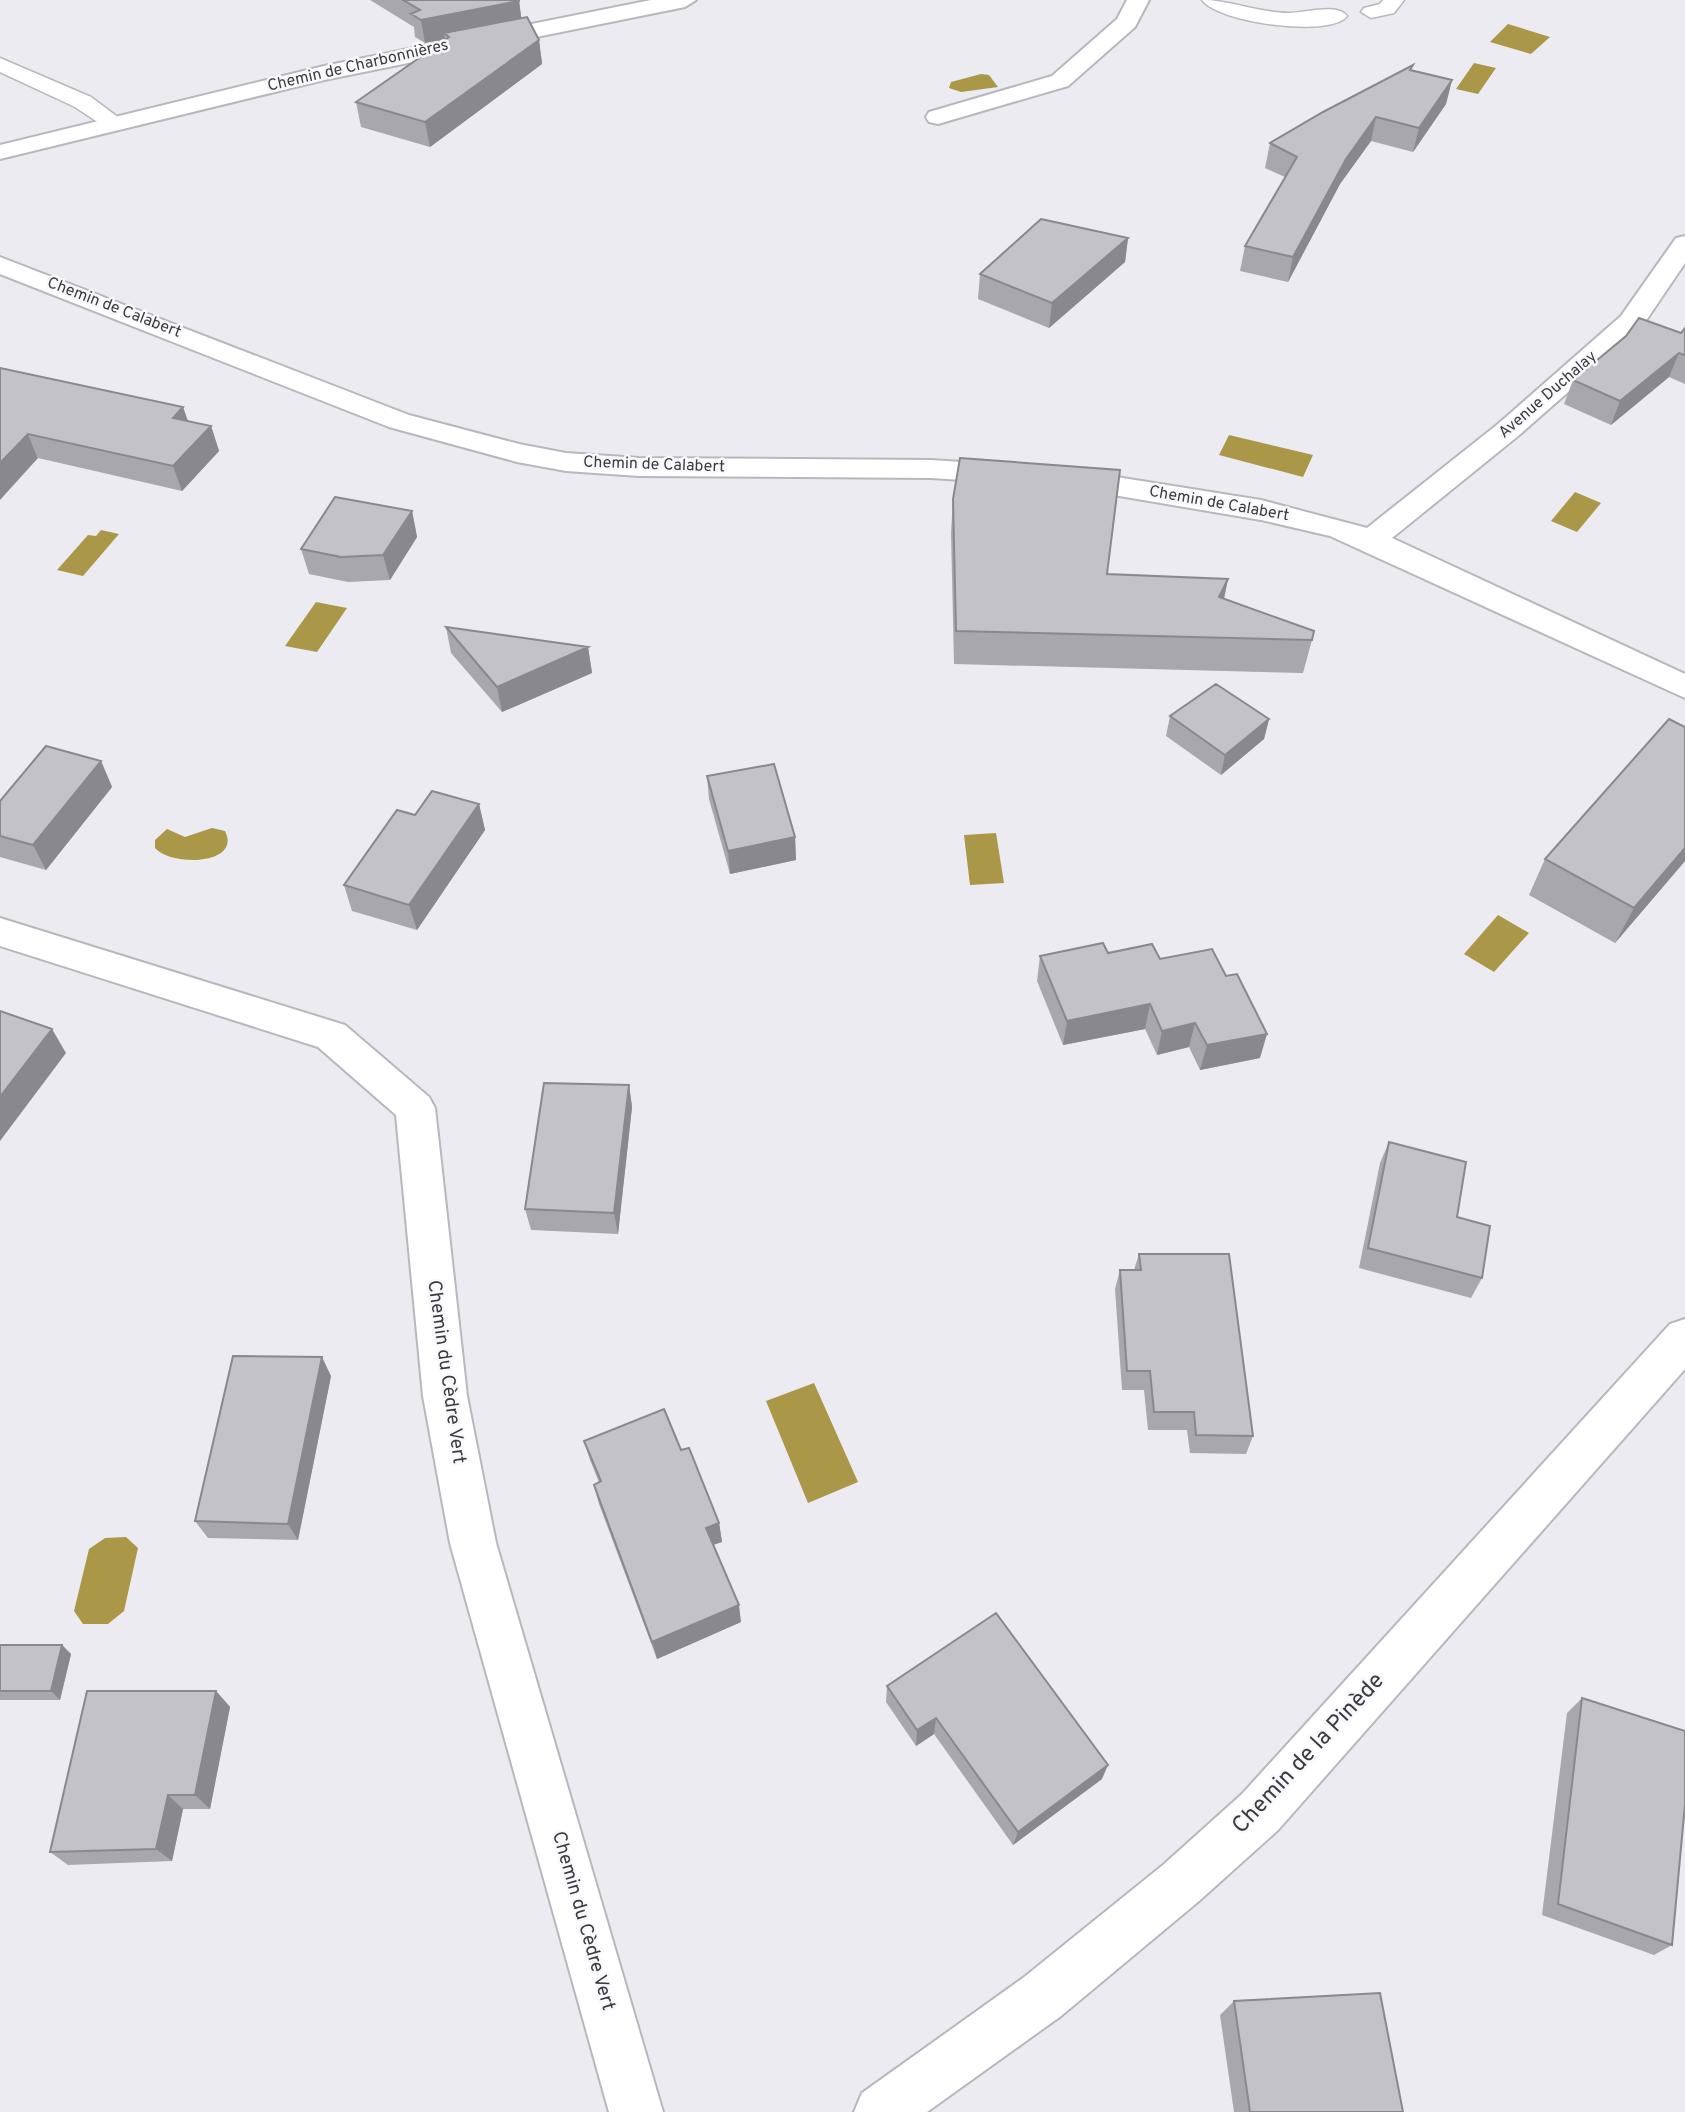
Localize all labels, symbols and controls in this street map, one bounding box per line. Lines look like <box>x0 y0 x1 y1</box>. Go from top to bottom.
street label: Chemin de Charbonnières <box>266 35 450 97</box>
street label: Chemin de Calabert <box>44 273 184 343</box>
street label: Avenue Duchalay <box>1495 347 1601 443</box>
street label: Chemin de Calabert <box>583 453 725 477</box>
street label: Chemin de Calabert <box>1147 482 1291 526</box>
street label: Chemin du Cèdre Vert <box>421 1279 471 1465</box>
street label: Chemin de la Pinède <box>1227 1667 1391 1841</box>
street label: Chemin du Cèdre Vert <box>546 1829 620 2013</box>

